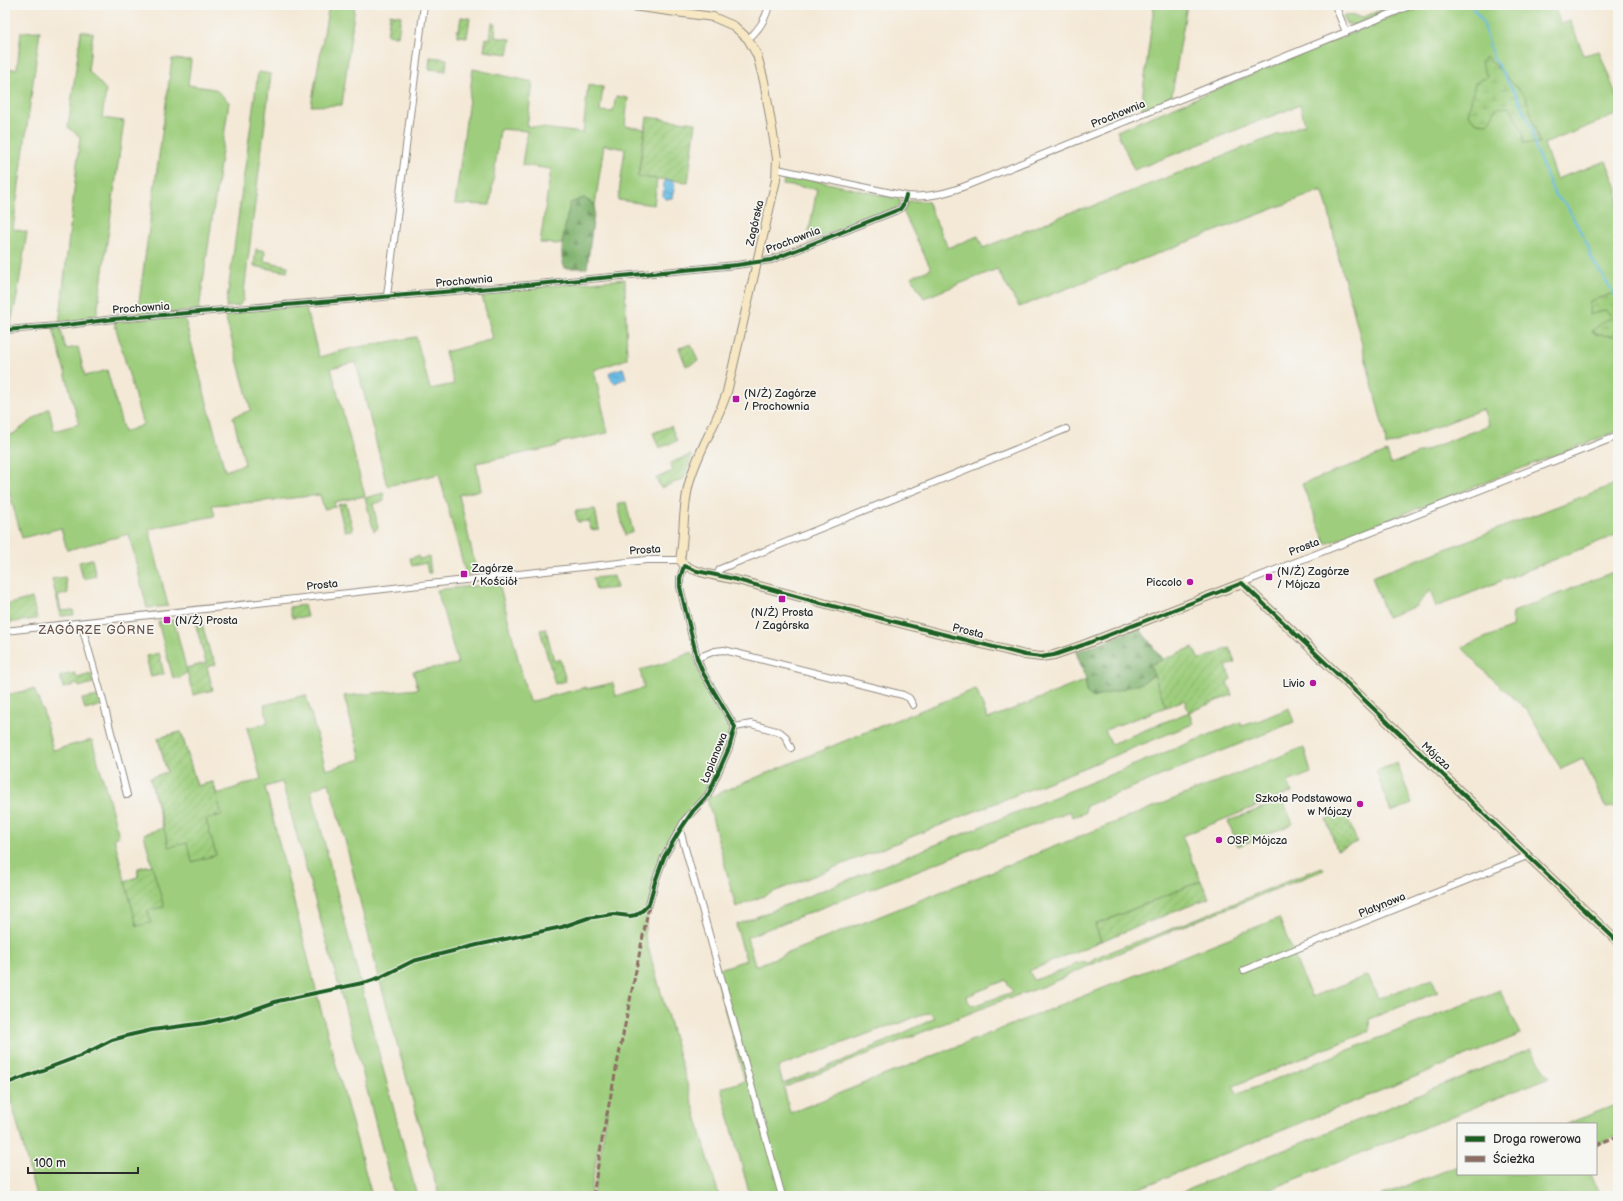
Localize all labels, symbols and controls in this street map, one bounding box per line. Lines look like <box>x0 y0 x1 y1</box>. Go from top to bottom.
street label: Prochownia <box>1089 97 1147 131</box>
street label: Zagórska <box>743 199 767 248</box>
street label: Prochownia <box>764 224 822 256</box>
street label: Prochownia <box>435 272 493 290</box>
street label: Prochownia <box>112 300 170 316</box>
place label: (N/Ż) Zagórze / Prochownia <box>744 387 817 413</box>
marker: (N/Ż) Zagórze / Prochownia <box>731 394 741 404</box>
street label: Prosta <box>1287 535 1321 559</box>
street label: Prosta <box>629 542 661 558</box>
place label: Zagórze / Kościół <box>471 562 518 588</box>
place label: (N/Ż) Zagórze / Mójcza <box>1277 565 1350 591</box>
marker: Zagórze / Kościół <box>459 569 469 579</box>
marker: (N/Ż) Zagórze / Mójcza <box>1264 572 1274 582</box>
place label: Piccolo <box>1146 576 1182 589</box>
street label: Prosta <box>306 577 338 593</box>
marker: Piccolo <box>1185 577 1195 587</box>
marker: (N/Ż) Prosta / Zagórska <box>777 594 787 604</box>
place label: (N/Ż) Prosta / Zagórska <box>751 606 813 632</box>
place label: (N/Ż) Prosta <box>175 614 238 627</box>
marker: (N/Ż) Prosta <box>162 615 172 625</box>
district label: ZAGÓRZE GÓRNE <box>38 621 155 638</box>
street label: Prosta <box>951 621 985 641</box>
place label: Livio <box>1282 677 1305 690</box>
marker: Livio <box>1308 678 1318 688</box>
street label: Łopianowa <box>698 731 730 785</box>
street label: Mójcza <box>1419 739 1453 773</box>
place label: Szkoła Podstawowa w Mójczy <box>1255 792 1352 818</box>
marker: Szkoła Podstawowa w Mójczy <box>1355 799 1365 809</box>
place label: OSP Mójcza <box>1227 834 1287 847</box>
marker: OSP Mójcza <box>1214 835 1224 845</box>
street label: Platynowa <box>1356 890 1408 920</box>
legend <box>1457 1123 1597 1175</box>
text: Droga rowerowa <box>1493 1132 1581 1147</box>
scale bar <box>28 1149 138 1175</box>
text: Ścieżka <box>1493 1150 1535 1167</box>
text: 100 m <box>34 1156 66 1171</box>

